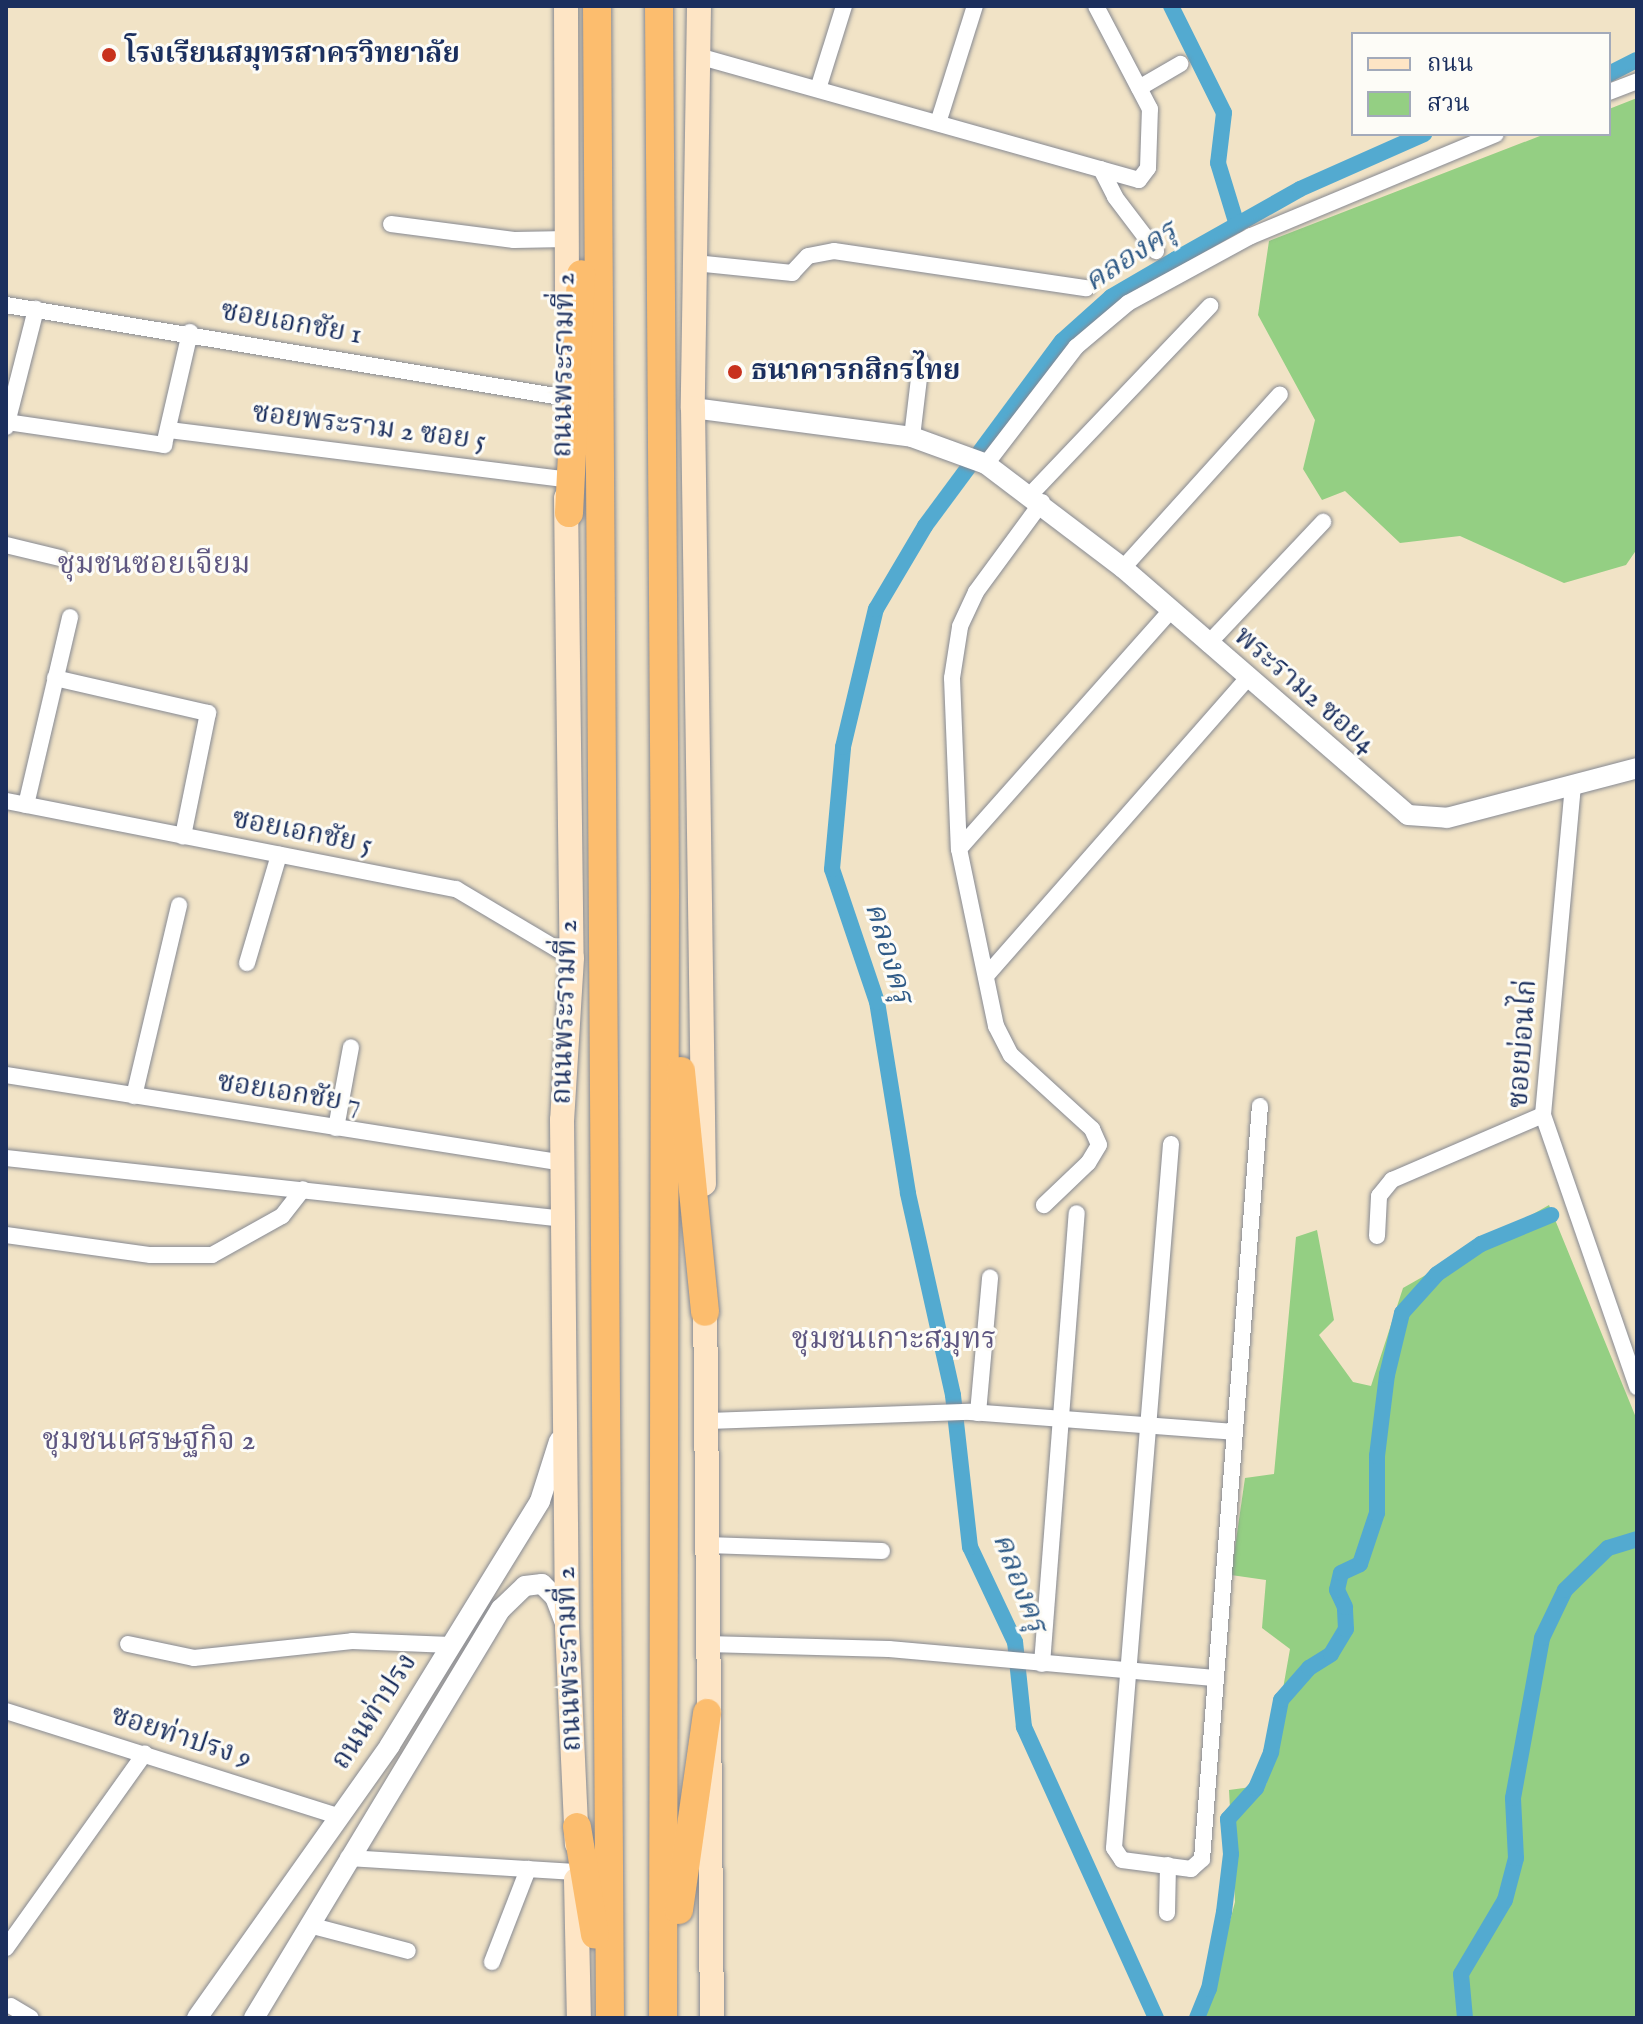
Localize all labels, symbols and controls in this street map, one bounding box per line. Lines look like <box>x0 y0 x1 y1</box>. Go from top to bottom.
legend <box>1351 32 1611 136</box>
place label: โรงเรียนสมุทรสาครวิทยาลัย <box>125 38 460 72</box>
marker: โรงเรียนสมุทรสาครวิทยาลัย <box>100 46 118 64</box>
text: ถนน <box>1427 49 1473 80</box>
text: สวน <box>1427 89 1470 120</box>
water label: คลองครุ <box>1078 214 1184 300</box>
street label: ถนนพระรามที่ 2 <box>547 272 583 458</box>
street label: ซอยเอกชัย 1 <box>218 295 364 353</box>
place label: ธนาคารกสิกรไทย <box>751 355 960 389</box>
marker: ธนาคารกสิกรไทย <box>726 363 744 381</box>
street label: ซอยพระราม 2 ซอย 5 <box>250 397 488 459</box>
district label: ชุมชนซอยเจียม <box>58 547 250 583</box>
street label: พระราม2 ซอย4 <box>1226 620 1382 762</box>
street label: ซอยเอกชัย 5 <box>229 803 375 863</box>
water label: คลองครุ <box>856 898 920 1008</box>
street label: ถนนพระรามที่ 2 <box>546 919 586 1105</box>
street label: ซอยบ่อนไก่ <box>1503 978 1545 1110</box>
street label: ซอยเอกชัย 7 <box>215 1066 363 1122</box>
district label: ชุมชนเกาะสมุทร <box>792 1322 996 1358</box>
district label: ชุมชนเศรษฐกิจ 2 <box>42 1423 256 1459</box>
water label: คลองครุ <box>984 1528 1054 1638</box>
street label: ถนนพระรามที่ 2 <box>550 1566 590 1752</box>
street label: ถนนท่าปรง <box>325 1648 425 1776</box>
street label: ซอยท่าปรง 9 <box>106 1699 256 1777</box>

